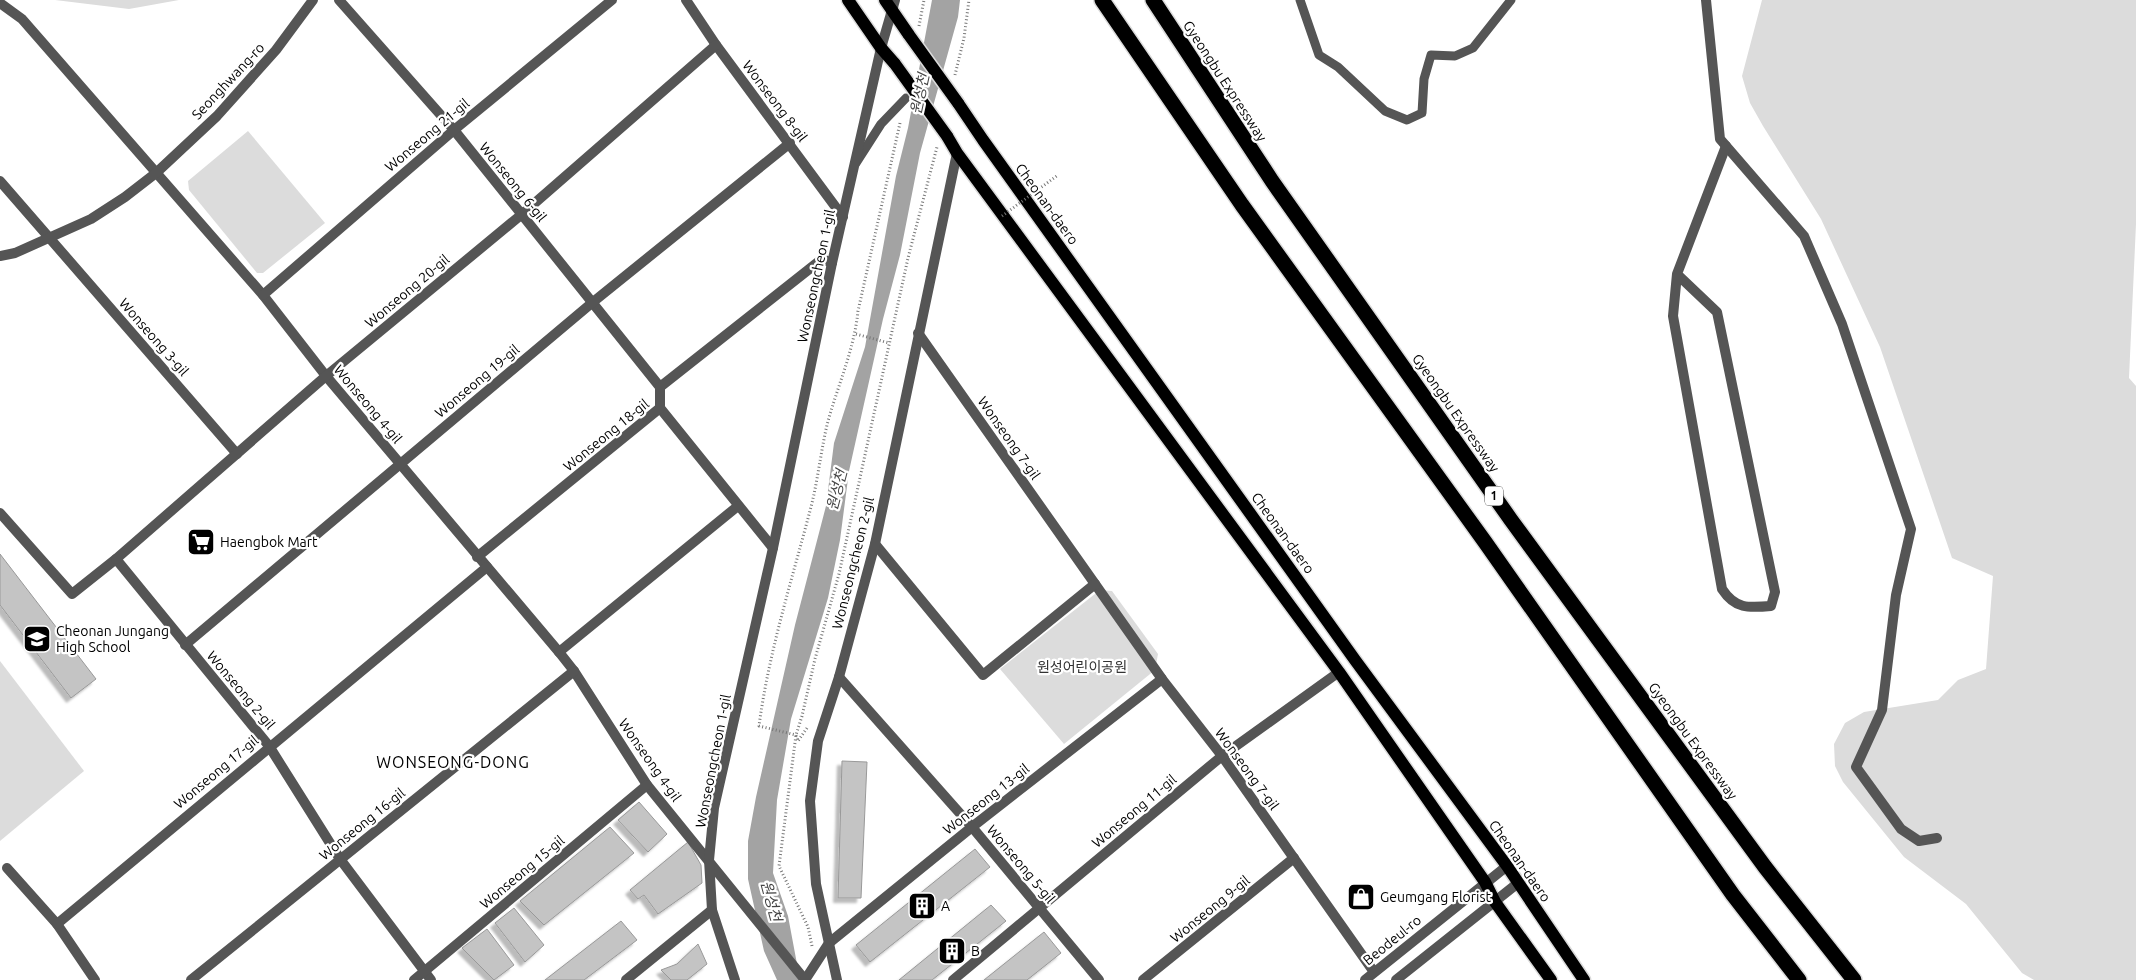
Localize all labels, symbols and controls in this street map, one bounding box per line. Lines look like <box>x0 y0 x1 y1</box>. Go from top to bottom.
street label: Gyeongbu Expressway <box>1180 18 1270 144</box>
street label: Seonghwang-ro <box>188 39 268 123</box>
street label: Wonseong 8-gil <box>739 57 811 145</box>
water label: 원성천 <box>907 70 933 116</box>
street label: Wonseong 21-gil <box>382 95 473 175</box>
street label: Wonseong 6-gil <box>476 139 550 225</box>
street label: Cheonan-daero <box>1012 160 1082 248</box>
street label: Wonseongcheon 1-gil <box>794 208 838 344</box>
street label: Wonseong 20-gil <box>362 251 453 331</box>
street label: Wonseong 3-gil <box>116 295 192 379</box>
street label: Wonseong 19-gil <box>432 341 523 421</box>
street label: Gyeongbu Expressway <box>1409 351 1503 475</box>
street label: Wonseong 4-gil <box>331 362 406 447</box>
street label: Wonseong 7-gil <box>975 394 1044 483</box>
street label: Wonseong 18-gil <box>560 395 652 474</box>
water label: 원성천 <box>823 466 851 512</box>
road number: 1 <box>1485 486 1503 506</box>
street label: Cheonan-daero <box>1248 489 1318 577</box>
street label: Wonseongcheon 2-gil <box>829 495 877 631</box>
supermarket icon: Haengbok Mart <box>186 527 216 557</box>
place label: Haengbok Mart <box>220 534 318 550</box>
place label: Cheonan Jungang High School <box>56 623 169 655</box>
school or university icon: Cheonan Jungang High School <box>22 624 52 654</box>
street label: Wonseong 2-gil <box>204 648 279 733</box>
park label: 원성어린이공원 <box>1037 659 1127 675</box>
street label: Gyeongbu Expressway <box>1645 679 1741 803</box>
street label: Wonseongcheon 1-gil <box>692 693 734 829</box>
street label: Wonseong 4-gil <box>616 716 685 805</box>
street label: Wonseong 7-gil <box>1212 725 1282 813</box>
street label: Wonseong 17-gil <box>171 732 262 812</box>
district label: WONSEONG-DONG <box>376 753 530 771</box>
street label: Wonseong 13-gil <box>940 760 1033 838</box>
street label: Wonseong 11-gil <box>1089 771 1180 851</box>
street label: Wonseong 16-gil <box>316 784 408 863</box>
street label: Cheonan-daero <box>1486 817 1554 905</box>
street label: Wonseong 5-gil <box>984 822 1059 907</box>
street label: Wonseong 15-gil <box>477 832 568 912</box>
street label: Wonseong 9-gil <box>1167 872 1253 946</box>
water label: 원성천 <box>758 879 786 925</box>
shop icon: Geumgang Florist <box>1346 882 1376 912</box>
place label: Geumgang Florist <box>1380 889 1492 905</box>
building icon: A <box>907 891 937 921</box>
place label: A <box>941 898 950 914</box>
street label: Beodeul-ro <box>1360 912 1424 968</box>
building icon: B <box>937 936 967 966</box>
place label: B <box>971 943 980 959</box>

